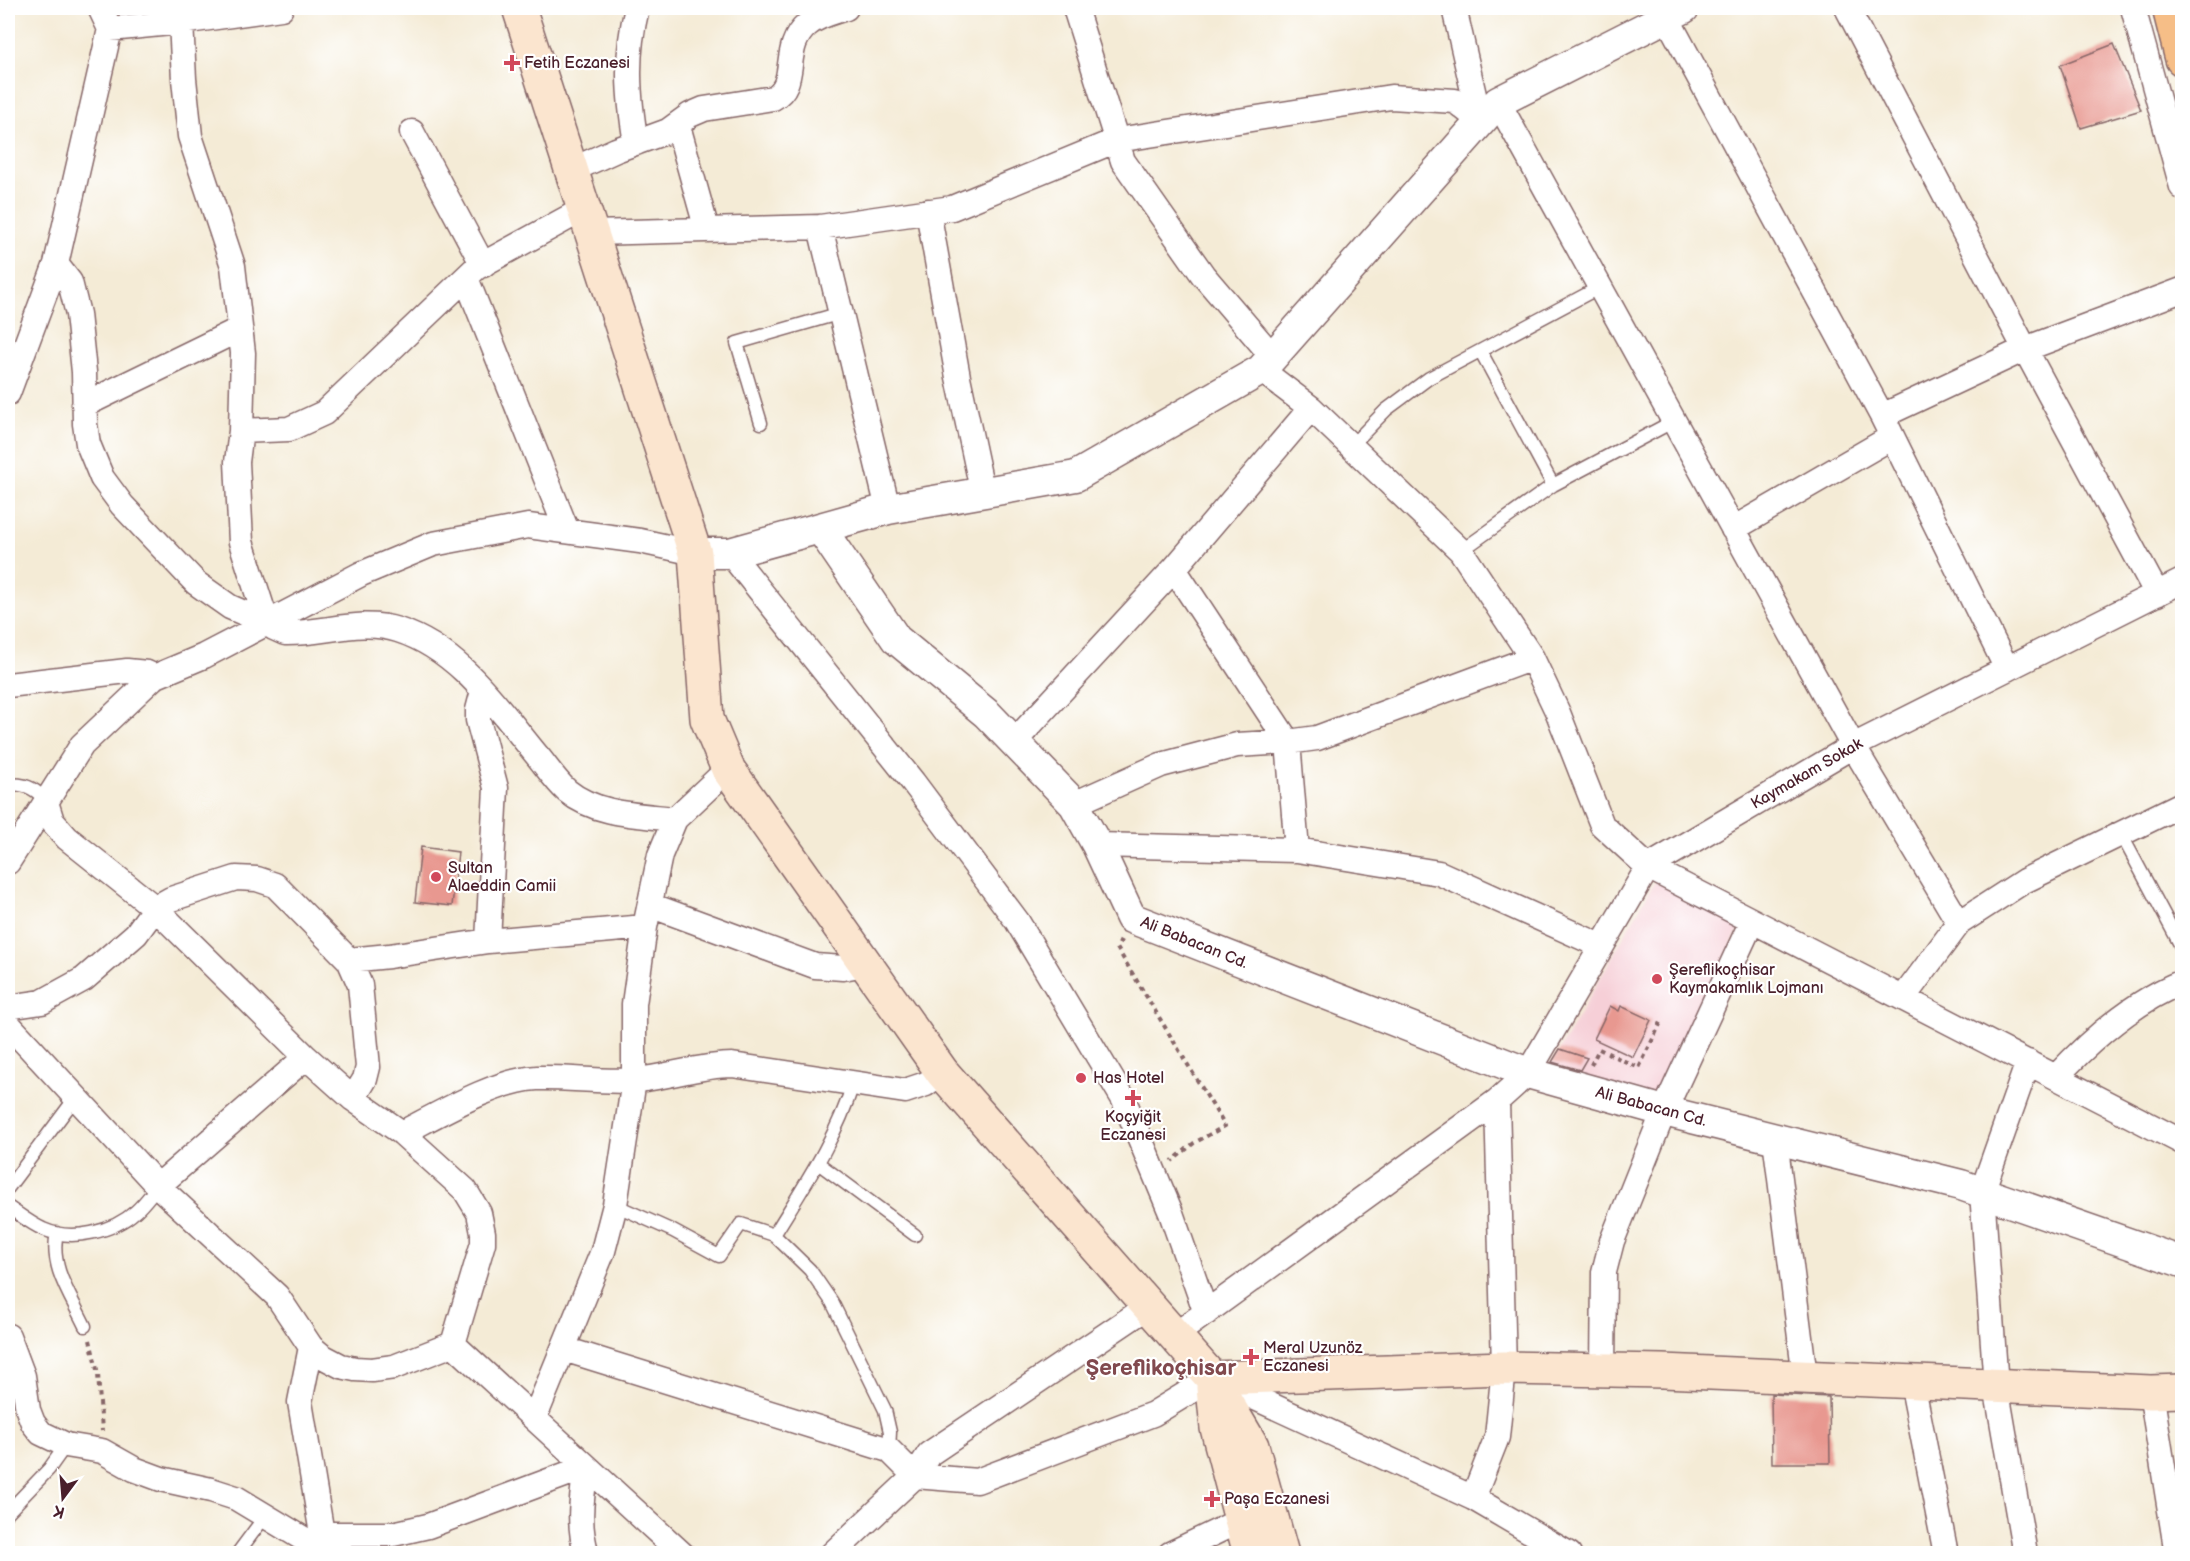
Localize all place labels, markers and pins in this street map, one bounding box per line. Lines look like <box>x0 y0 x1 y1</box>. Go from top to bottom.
place label: Fetih Eczanesi <box>524 54 630 73</box>
marker: Fetih Eczanesi <box>505 56 519 70</box>
place label: Sultan Alaeddin Camii <box>448 859 556 896</box>
marker: Sultan Alaeddin Camii <box>429 870 443 884</box>
place label: Şereflikoçhisar Kaymakamlık Lojmanı <box>1669 961 1824 998</box>
marker: Şereflikoçhisar Kaymakamlık Lojmanı <box>1650 972 1664 986</box>
place label: Has Hotel <box>1093 1069 1164 1088</box>
marker: Has Hotel <box>1074 1071 1088 1085</box>
marker: Koçyiğit Eczanesi <box>1126 1091 1140 1105</box>
place label: Koçyiğit Eczanesi <box>1100 1108 1166 1145</box>
place label: Meral Uzunöz Eczanesi <box>1263 1339 1363 1376</box>
marker: Meral Uzunöz Eczanesi <box>1244 1350 1258 1364</box>
place label: Paşa Eczanesi <box>1224 1490 1330 1509</box>
marker: Paşa Eczanesi <box>1205 1492 1219 1506</box>

